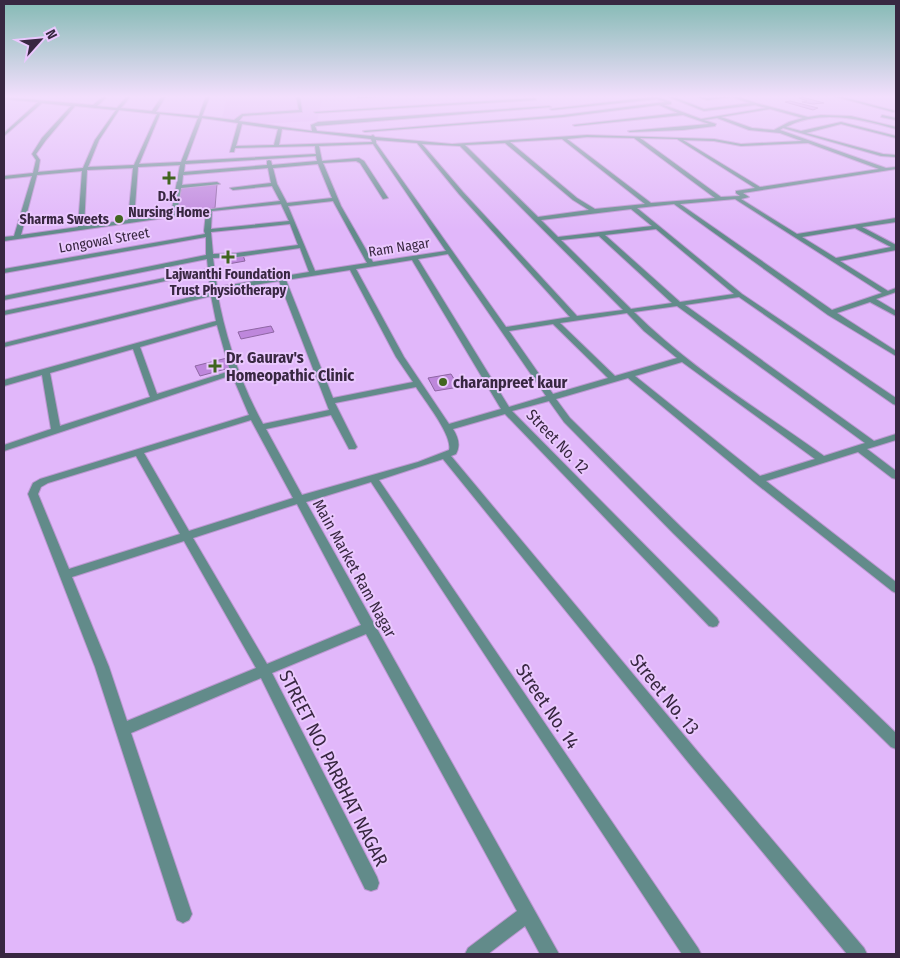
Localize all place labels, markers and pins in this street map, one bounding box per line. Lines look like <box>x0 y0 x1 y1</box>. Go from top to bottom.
marker: D.K. Nursing Home <box>162 171 176 185</box>
place label: D.K. Nursing Home <box>128 188 210 221</box>
place label: Sharma Sweets <box>20 211 109 228</box>
marker: Sharma Sweets <box>113 213 125 225</box>
marker: Lajwanthi Foundation Trust Physiotherapy <box>221 250 235 264</box>
place label: Lajwanthi Foundation Trust Physiotherapy <box>165 266 291 299</box>
place label: Dr. Gaurav's Homeopathic Clinic <box>226 348 354 385</box>
marker: Dr. Gaurav's Homeopathic Clinic <box>208 359 222 373</box>
place label: charanpreet kaur <box>453 373 567 392</box>
marker: charanpreet kaur <box>437 376 449 388</box>

